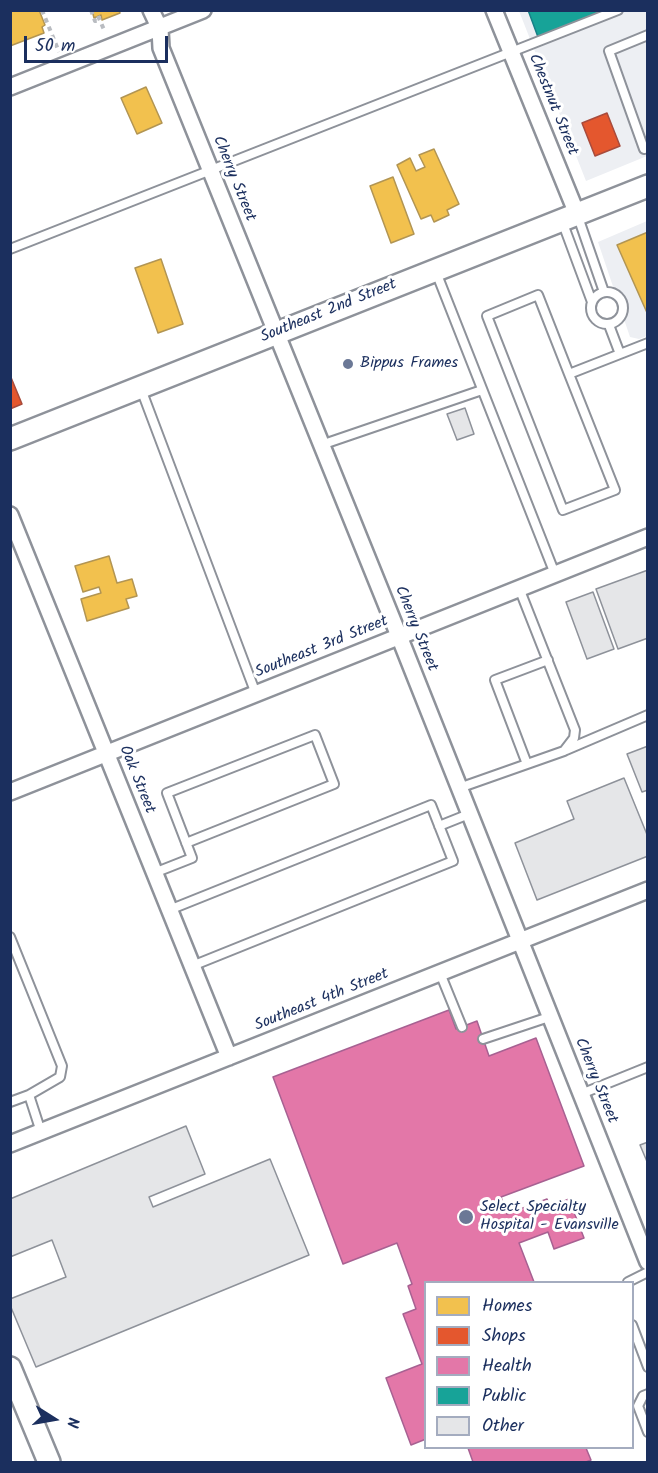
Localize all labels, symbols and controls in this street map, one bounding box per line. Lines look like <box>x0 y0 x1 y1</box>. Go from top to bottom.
scale bar <box>27 24 171 62</box>
text: 50 m <box>35 32 75 61</box>
street label: Chestnut Street <box>523 51 581 159</box>
street label: Cherry Street <box>207 133 259 225</box>
street label: Southeast 2nd Street <box>258 276 400 348</box>
place label: Bippus Frames <box>360 354 458 374</box>
marker: Bippus Frames <box>341 357 355 371</box>
street label: Cherry Street <box>389 583 441 675</box>
street label: Southeast 3rd Street <box>253 613 391 683</box>
street label: Oak Street <box>114 743 158 817</box>
street label: Southeast 4th Street <box>252 965 392 1037</box>
street label: Cherry Street <box>569 1035 621 1127</box>
place label: Select Specialty Hospital - Evansville <box>480 1198 619 1236</box>
marker: Select Specialty Hospital - Evansville <box>457 1208 475 1226</box>
legend <box>424 1281 634 1449</box>
text: Homes <box>482 1292 532 1321</box>
text: Shops <box>482 1322 526 1351</box>
text: Health <box>482 1352 532 1381</box>
text: Public <box>482 1382 527 1411</box>
north arrow <box>24 1389 84 1449</box>
text: Other <box>482 1412 524 1441</box>
text: N <box>59 1415 85 1430</box>

